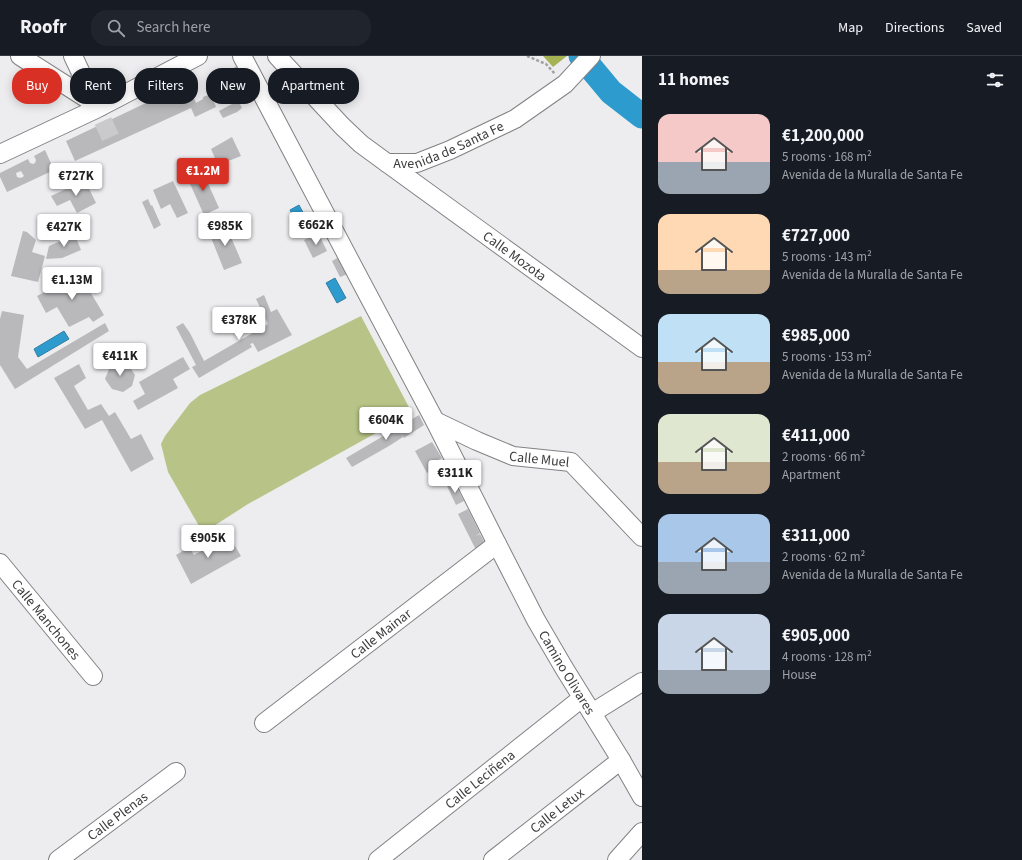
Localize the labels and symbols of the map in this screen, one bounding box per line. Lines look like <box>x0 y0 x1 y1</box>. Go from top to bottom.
street label: Avenida de Santa Fe <box>393 117 507 174</box>
pin: €1.2M <box>175 158 231 192</box>
pin: €727K <box>48 163 104 197</box>
pin: €662K <box>288 212 344 246</box>
pin: €985K <box>197 213 253 247</box>
pin: €427K <box>36 214 92 248</box>
street label: Calle Mozota <box>478 227 550 287</box>
pin: €1.13M <box>39 267 105 301</box>
pin: €378K <box>211 307 267 341</box>
pin: €411K <box>92 343 148 377</box>
pin: €604K <box>358 407 414 441</box>
street label: Calle Muel <box>508 447 571 473</box>
pin: €311K <box>427 460 483 494</box>
pin: €905K <box>180 525 236 559</box>
street label: Calle Manchones <box>6 575 85 665</box>
street label: Calle Mainar <box>346 604 416 664</box>
street label: Camino Olivares <box>533 627 600 719</box>
street label: Calle Leciñena <box>441 746 520 814</box>
street label: Calle Letux <box>526 783 589 839</box>
street label: Calle Plenas <box>83 787 152 846</box>

